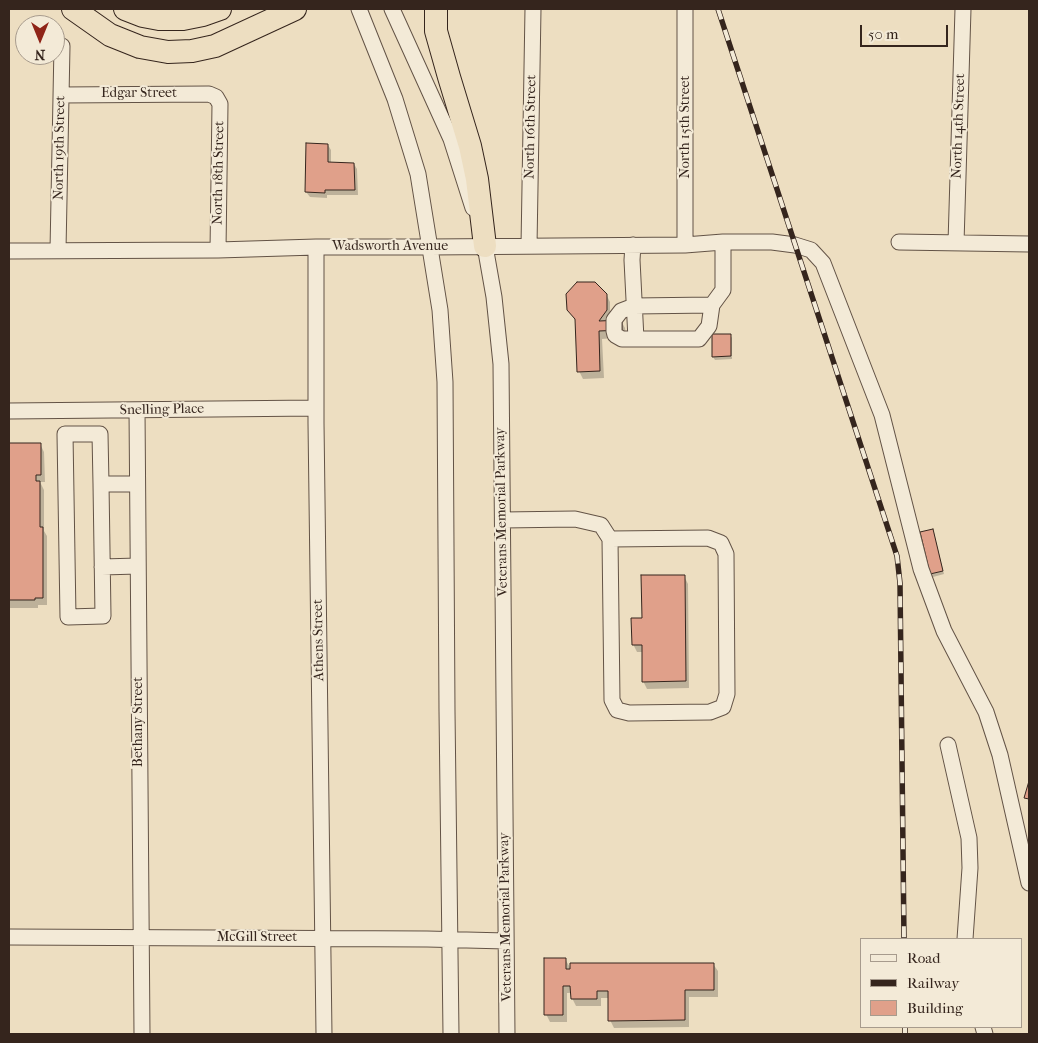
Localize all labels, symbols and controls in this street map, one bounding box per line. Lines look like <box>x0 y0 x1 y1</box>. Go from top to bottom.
north arrow <box>15 15 65 65</box>
scale bar <box>863 15 950 47</box>
text: 50 m <box>868 25 898 43</box>
text: N <box>35 46 45 63</box>
street label: North 14th Street <box>949 73 969 179</box>
street label: North 16th Street <box>522 75 540 179</box>
street label: North 15th Street <box>678 75 694 179</box>
street label: Edgar Street <box>101 86 177 102</box>
street label: North 19th Street <box>51 96 69 200</box>
street label: North 18th Street <box>210 121 228 225</box>
street label: Wadsworth Avenue <box>332 239 448 255</box>
street label: Snelling Place <box>120 401 204 419</box>
street label: Veterans Memorial Parkway <box>492 427 512 597</box>
street label: Athens Street <box>310 599 328 681</box>
street label: Bethany Street <box>131 677 147 767</box>
street label: Veterans Memorial Parkway <box>496 832 516 1002</box>
street label: McGill Street <box>217 930 297 946</box>
legend <box>860 938 1023 1028</box>
text: Road <box>907 949 940 967</box>
text: Railway <box>907 974 959 992</box>
text: Building <box>907 999 963 1017</box>

